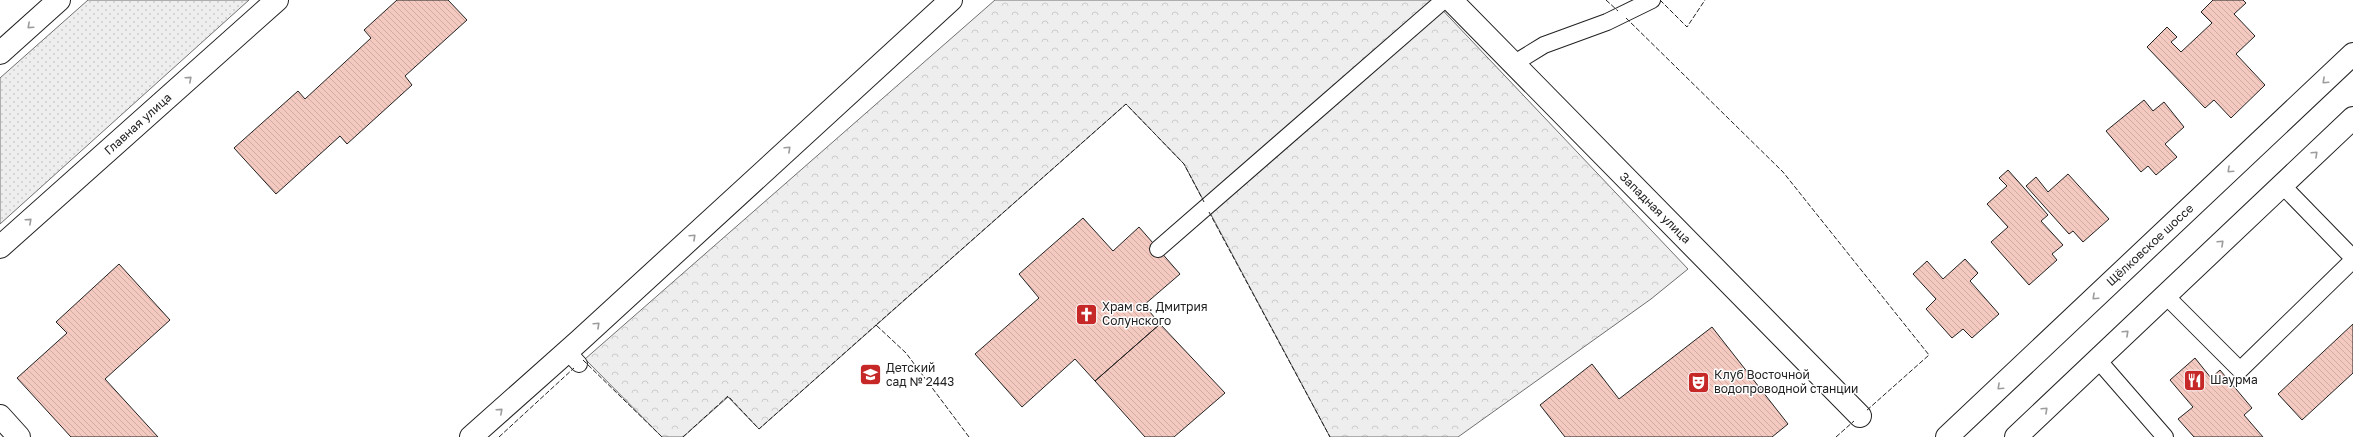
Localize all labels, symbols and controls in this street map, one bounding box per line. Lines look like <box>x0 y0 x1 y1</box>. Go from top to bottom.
one-way arrow <box>27 21 35 29</box>
one-way arrow <box>184 76 192 83</box>
one-way arrow <box>2322 76 2330 83</box>
street label: Главная улица <box>101 90 174 158</box>
one-way arrow <box>783 146 791 153</box>
one-way arrow <box>2310 151 2318 159</box>
one-way arrow <box>2227 165 2235 173</box>
street label: Западная улица <box>1617 169 1694 246</box>
street label: Щёлковское шоссе <box>2103 200 2196 289</box>
one-way arrow <box>24 218 32 226</box>
one-way arrow <box>688 234 695 241</box>
one-way arrow <box>2216 241 2224 248</box>
one-way arrow <box>2092 293 2100 300</box>
place label: Храм св. Дмитрия Солунского <box>1102 299 1208 328</box>
church icon: Храм св. Дмитрия Солунского <box>1073 301 1099 327</box>
one-way arrow <box>592 322 600 329</box>
one-way arrow <box>2121 330 2129 338</box>
place label: Детский сад № 2443 <box>886 360 954 389</box>
school or university icon: Детский сад № 2443 <box>858 362 884 388</box>
place label: Клуб Восточной водопроводной станции <box>1714 367 1858 396</box>
restaurant icon: Шаурма <box>2182 367 2208 393</box>
theatre icon: Клуб Восточной водопроводной станции <box>1685 369 1711 395</box>
place label: Шаурма <box>2210 372 2258 387</box>
one-way arrow <box>1997 382 2005 389</box>
one-way arrow <box>2040 407 2048 415</box>
one-way arrow <box>495 408 503 416</box>

